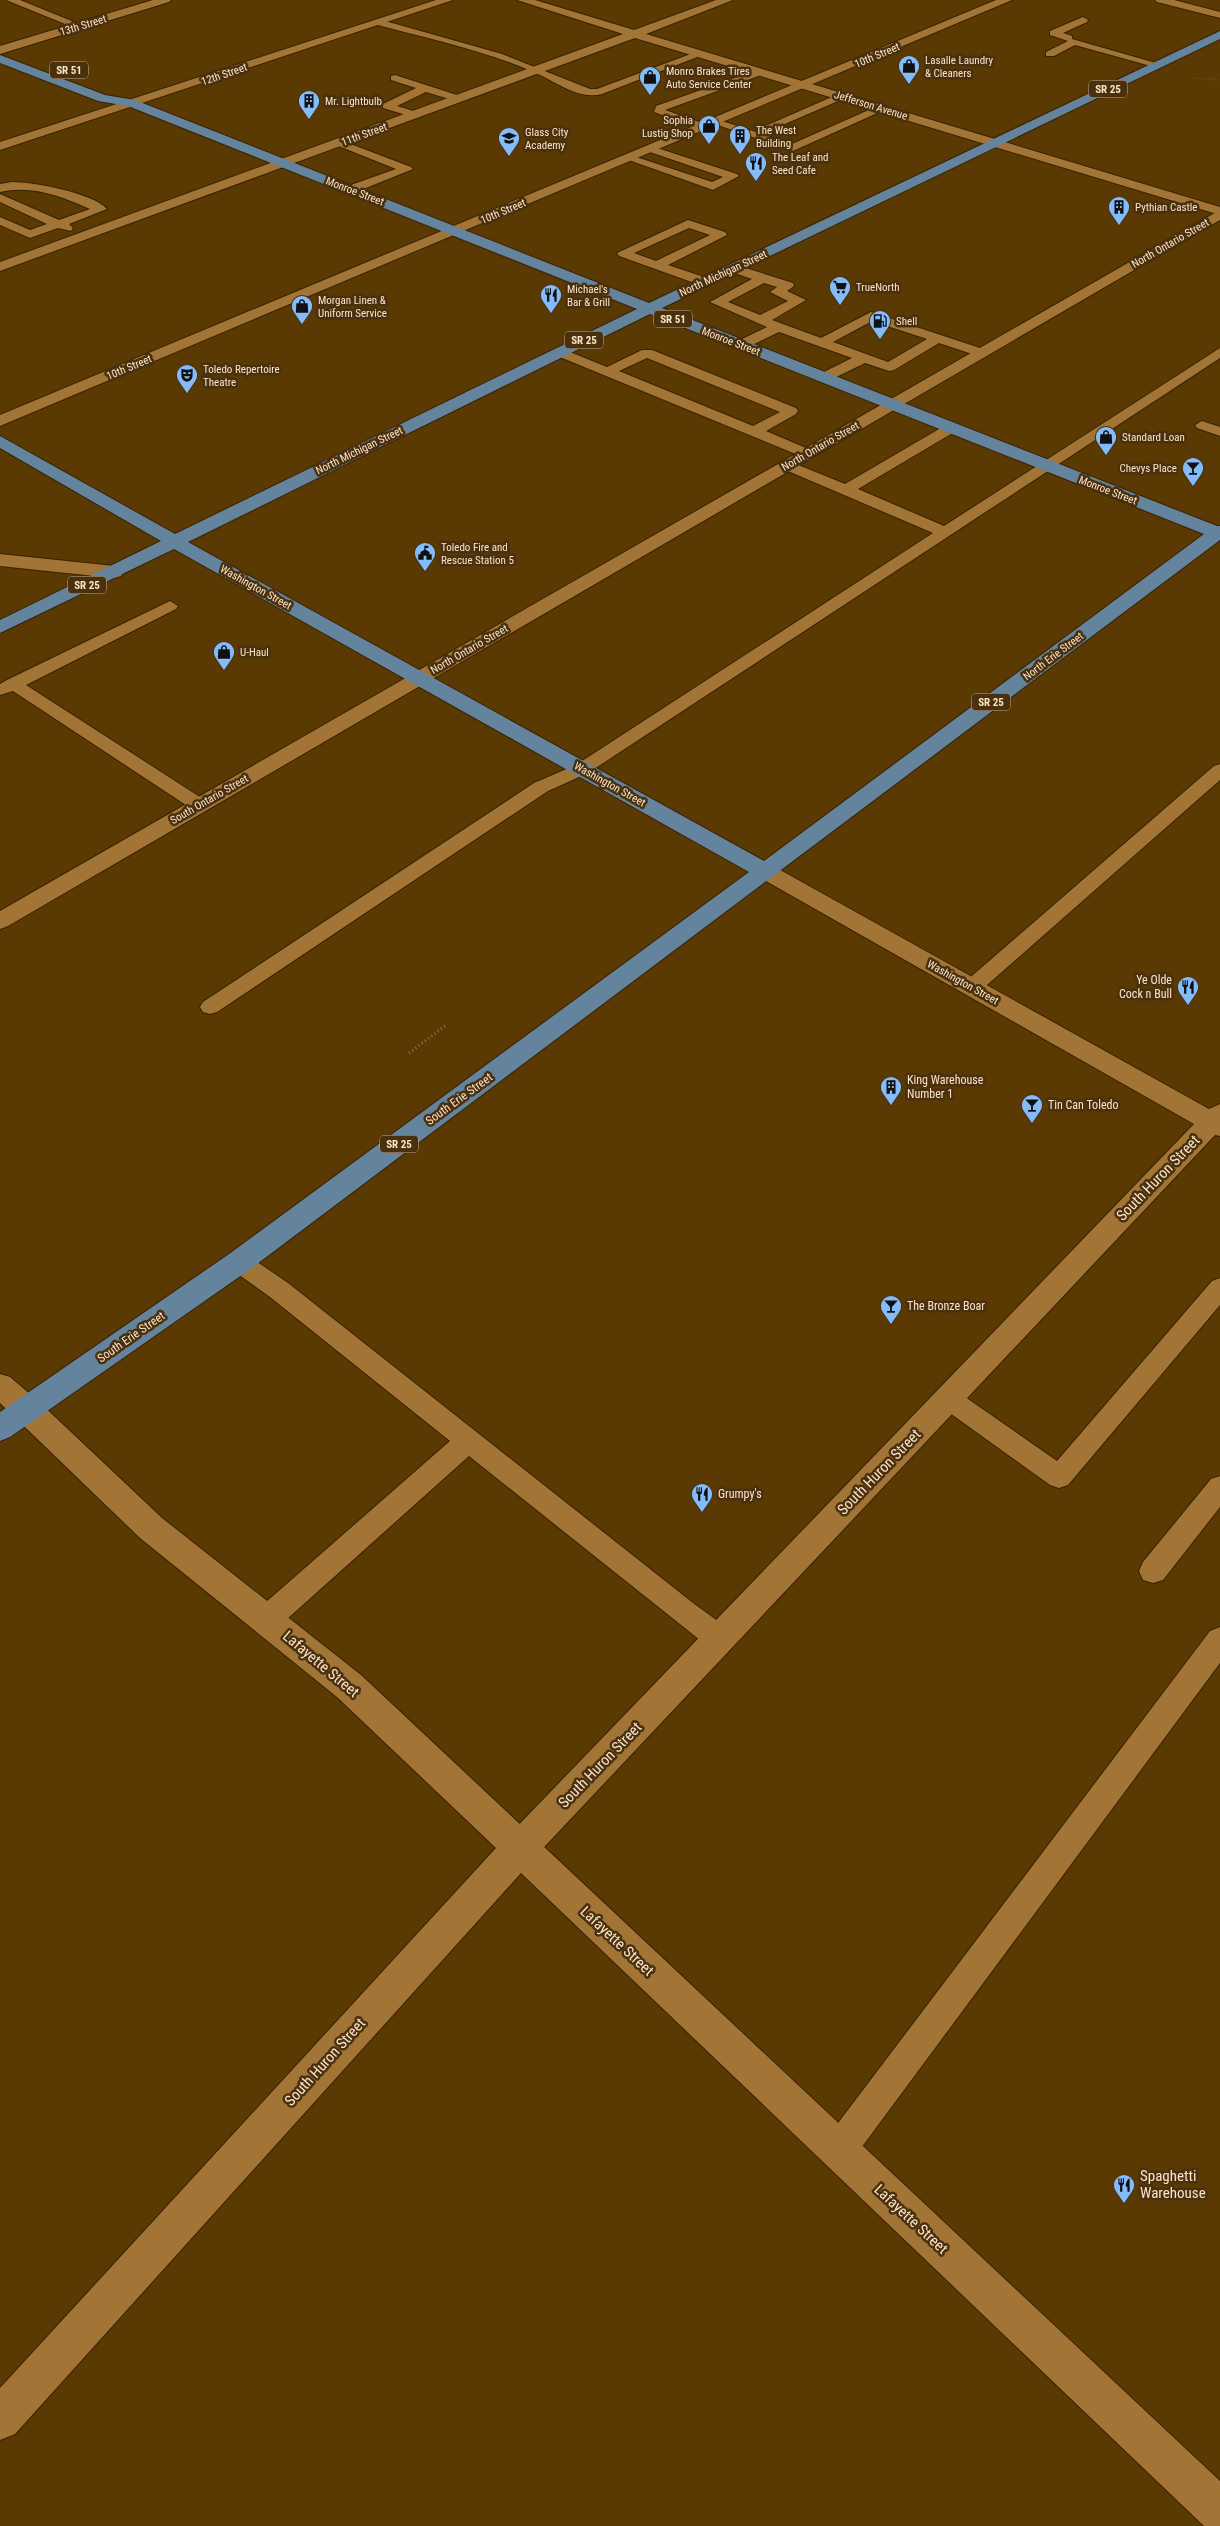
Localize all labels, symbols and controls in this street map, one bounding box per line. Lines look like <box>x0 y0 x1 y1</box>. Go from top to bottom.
street label: 13th Street <box>58 12 108 39</box>
street label: 10th Street <box>853 40 902 71</box>
shop icon: Lasalle Laundry & Cleaners <box>897 54 921 85</box>
place label: Lasalle Laundry & Cleaners <box>925 54 994 80</box>
street label: 12th Street <box>199 61 249 88</box>
road number: SR 51 <box>50 62 88 78</box>
shop icon: Monro Brakes Tires Auto Service Center <box>638 65 662 96</box>
place label: Monro Brakes Tires Auto Service Center <box>666 65 752 91</box>
road number: SR 25 <box>1089 80 1127 98</box>
street label: Jefferson Avenue <box>833 88 909 123</box>
building icon: Mr. Lightbulb <box>297 89 321 120</box>
place label: Mr. Lightbulb <box>325 95 382 108</box>
place label: Sophia Lustig Shop <box>642 114 693 140</box>
shop icon: Sophia Lustig Shop <box>697 114 721 145</box>
street label: 11th Street <box>340 120 389 149</box>
building icon: The West Building <box>728 124 752 155</box>
place label: The West Building <box>756 124 796 150</box>
school or university icon: Glass City Academy <box>497 126 521 157</box>
place label: Glass City Academy <box>525 126 569 152</box>
restaurant icon: The Leaf and Seed Cafe <box>744 151 768 182</box>
place label: The Leaf and Seed Cafe <box>772 151 828 177</box>
street label: Monroe Street <box>324 174 386 209</box>
building icon: Pythian Castle <box>1107 195 1131 226</box>
street label: 10th Street <box>479 196 528 227</box>
place label: Pythian Castle <box>1135 201 1197 214</box>
street label: North Ontario Street <box>1129 216 1211 271</box>
street label: North Michigan Street <box>677 247 769 299</box>
supermarket icon: TrueNorth <box>828 275 852 306</box>
place label: TrueNorth <box>856 281 900 294</box>
restaurant icon: Michael's Bar & Grill <box>539 283 563 314</box>
place label: Michael's Bar & Grill <box>567 283 610 309</box>
shop icon: Morgan Linen & Uniform Service <box>290 294 314 325</box>
place label: Morgan Linen & Uniform Service <box>318 294 387 320</box>
fuel station icon: Shell <box>868 309 892 340</box>
road number: SR 51 <box>654 310 692 328</box>
place label: Shell <box>896 315 917 328</box>
street label: Monroe Street <box>700 324 762 359</box>
road number: SR 25 <box>565 332 603 348</box>
street label: 10th Street <box>105 352 154 383</box>
theatre icon: Toledo Repertoire Theatre <box>175 363 199 394</box>
place label: Toledo Repertoire Theatre <box>203 363 280 389</box>
street label: North Ontario Street <box>779 419 861 474</box>
street label: North Michigan Street <box>314 424 405 477</box>
shop icon: Standard Loan <box>1094 425 1118 456</box>
place label: Standard Loan <box>1122 431 1185 444</box>
bar icon: Chevys Place <box>1181 456 1205 487</box>
place label: Chevys Place <box>1119 462 1177 475</box>
street label: Monroe Street <box>1077 473 1139 508</box>
public building icon: Toledo Fire and Rescue Station 5 <box>413 541 437 572</box>
place label: Toledo Fire and Rescue Station 5 <box>441 541 514 567</box>
street label: Washington Street <box>218 563 294 612</box>
road number: SR 25 <box>68 576 106 594</box>
street label: North Ontario Street <box>428 622 510 677</box>
street label: North Erie Street <box>1021 630 1086 683</box>
shop icon: U-Haul <box>212 640 236 671</box>
place label: U-Haul <box>240 646 269 659</box>
road number: SR 25 <box>972 694 1010 710</box>
street label: Washington Street <box>572 760 648 809</box>
street label: South Ontario Street <box>168 772 251 827</box>
street label: Washington Street <box>925 958 1001 1007</box>
place label: Ye Olde Cock n Bull <box>1119 973 1172 1001</box>
restaurant icon: Ye Olde Cock n Bull <box>1176 975 1200 1006</box>
street label: South Erie Street <box>423 1070 495 1128</box>
place label: King Warehouse Number 1 <box>907 1073 984 1101</box>
building icon: King Warehouse Number 1 <box>879 1075 903 1106</box>
bar icon: Tin Can Toledo <box>1020 1093 1044 1124</box>
place label: Tin Can Toledo <box>1048 1098 1119 1112</box>
street label: South Huron Street <box>1113 1131 1203 1225</box>
road number: SR 25 <box>380 1136 418 1152</box>
bar icon: The Bronze Boar <box>879 1294 903 1325</box>
place label: The Bronze Boar <box>907 1299 985 1313</box>
street label: South Erie Street <box>95 1308 168 1365</box>
street label: South Huron Street <box>834 1425 924 1519</box>
restaurant icon: Grumpy's <box>690 1482 714 1513</box>
place label: Grumpy's <box>718 1487 762 1501</box>
street label: Lafayette Street <box>279 1627 363 1701</box>
street label: South Huron Street <box>555 1718 645 1812</box>
street label: Lafayette Street <box>577 1902 657 1980</box>
street label: South Huron Street <box>281 2014 369 2110</box>
place label: Spaghetti Warehouse <box>1140 2167 1206 2202</box>
restaurant icon: Spaghetti Warehouse <box>1112 2173 1136 2204</box>
street label: Lafayette Street <box>871 2180 951 2258</box>

